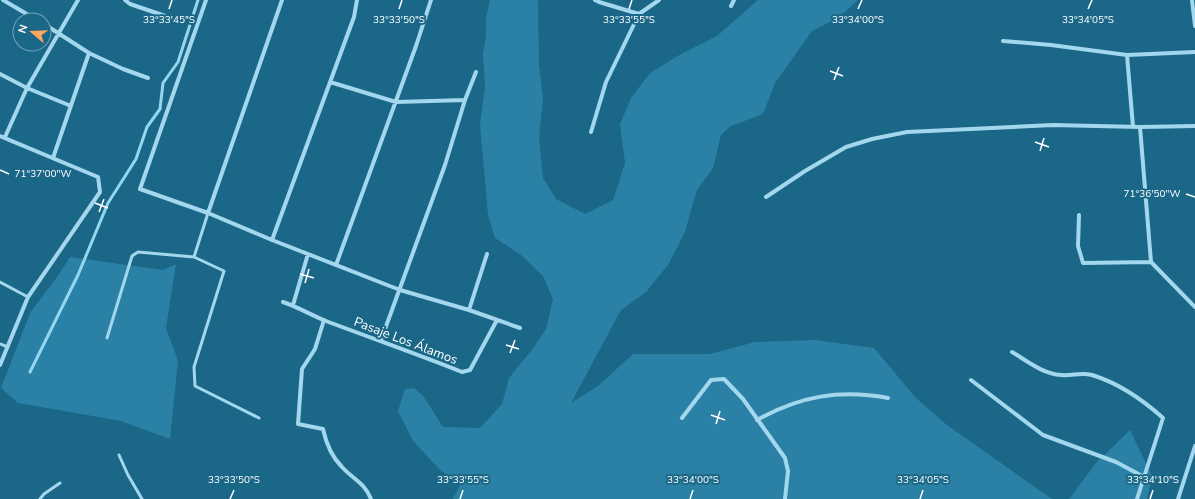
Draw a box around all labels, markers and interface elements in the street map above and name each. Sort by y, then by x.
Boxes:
north arrow [12,12,52,52]
text: 33°33'45"S [143,13,195,27]
text: 33°33'50"S [373,13,425,27]
text: 33°33'55"S [603,13,655,27]
text: 33°34'00"S [832,13,884,27]
text: 33°34'05"S [1062,13,1114,27]
text: N [15,23,31,35]
text: 71°37'00"W [15,167,71,181]
text: 71°36'50"W [1124,187,1180,201]
street label: Pasaje Los Álamos [351,312,461,369]
text: 33°33'50"S [208,473,260,487]
text: 33°33'55"S [437,473,489,487]
text: 33°34'00"S [667,473,719,487]
text: 33°34'05"S [897,473,949,487]
text: 33°34'10"S [1127,473,1179,487]

